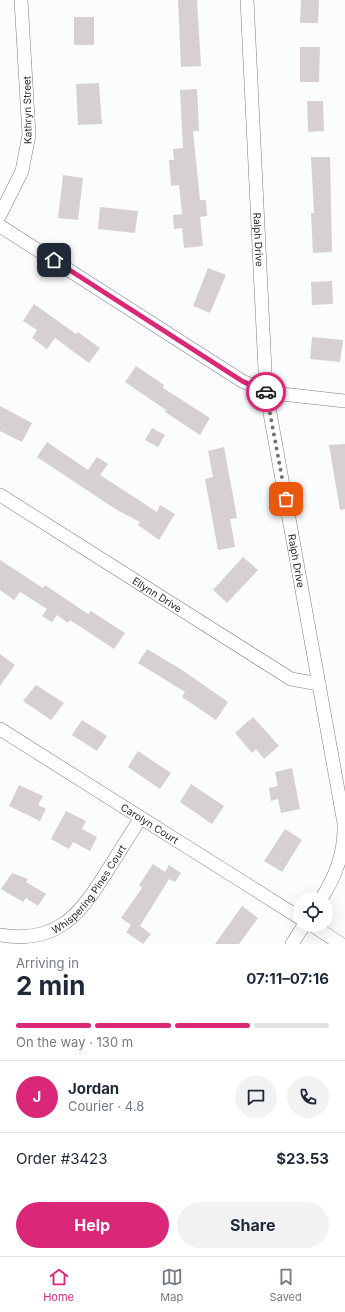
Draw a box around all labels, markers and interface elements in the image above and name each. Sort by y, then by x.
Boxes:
street label: Kathryn Street [20,75,34,144]
street label: Ralph Drive [251,212,266,267]
pin [37,243,71,277]
icon: home [43,249,65,271]
courier [246,372,286,412]
icon: car [255,381,277,403]
pin [269,482,303,516]
icon: bag [275,488,297,510]
street label: Ralph Drive [286,533,307,589]
street label: Ellynn Drive [130,574,184,615]
street label: Carolyn Court [119,801,181,846]
street label: Whispering Pines Court [49,842,129,936]
map controls [293,892,333,932]
button: locate [293,892,333,932]
text: Arriving in [16,955,79,971]
text: 07:11–07:16 [246,969,329,988]
text: 2 min [16,970,86,1001]
text: On the way · 130 m [16,1034,133,1050]
button: chat [235,1076,277,1118]
button: phone [287,1076,329,1118]
text: Jordan [68,1079,119,1098]
text: J [33,1087,41,1106]
text: Courier · 4.8 [68,1098,144,1114]
text: Order #3423 [16,1149,108,1168]
text: $23.53 [276,1149,329,1168]
button: Help [16,1202,169,1248]
button: Share [177,1202,329,1248]
tab: Home [43,1266,74,1304]
tab: Map [160,1266,183,1304]
tab: Saved [270,1266,302,1304]

